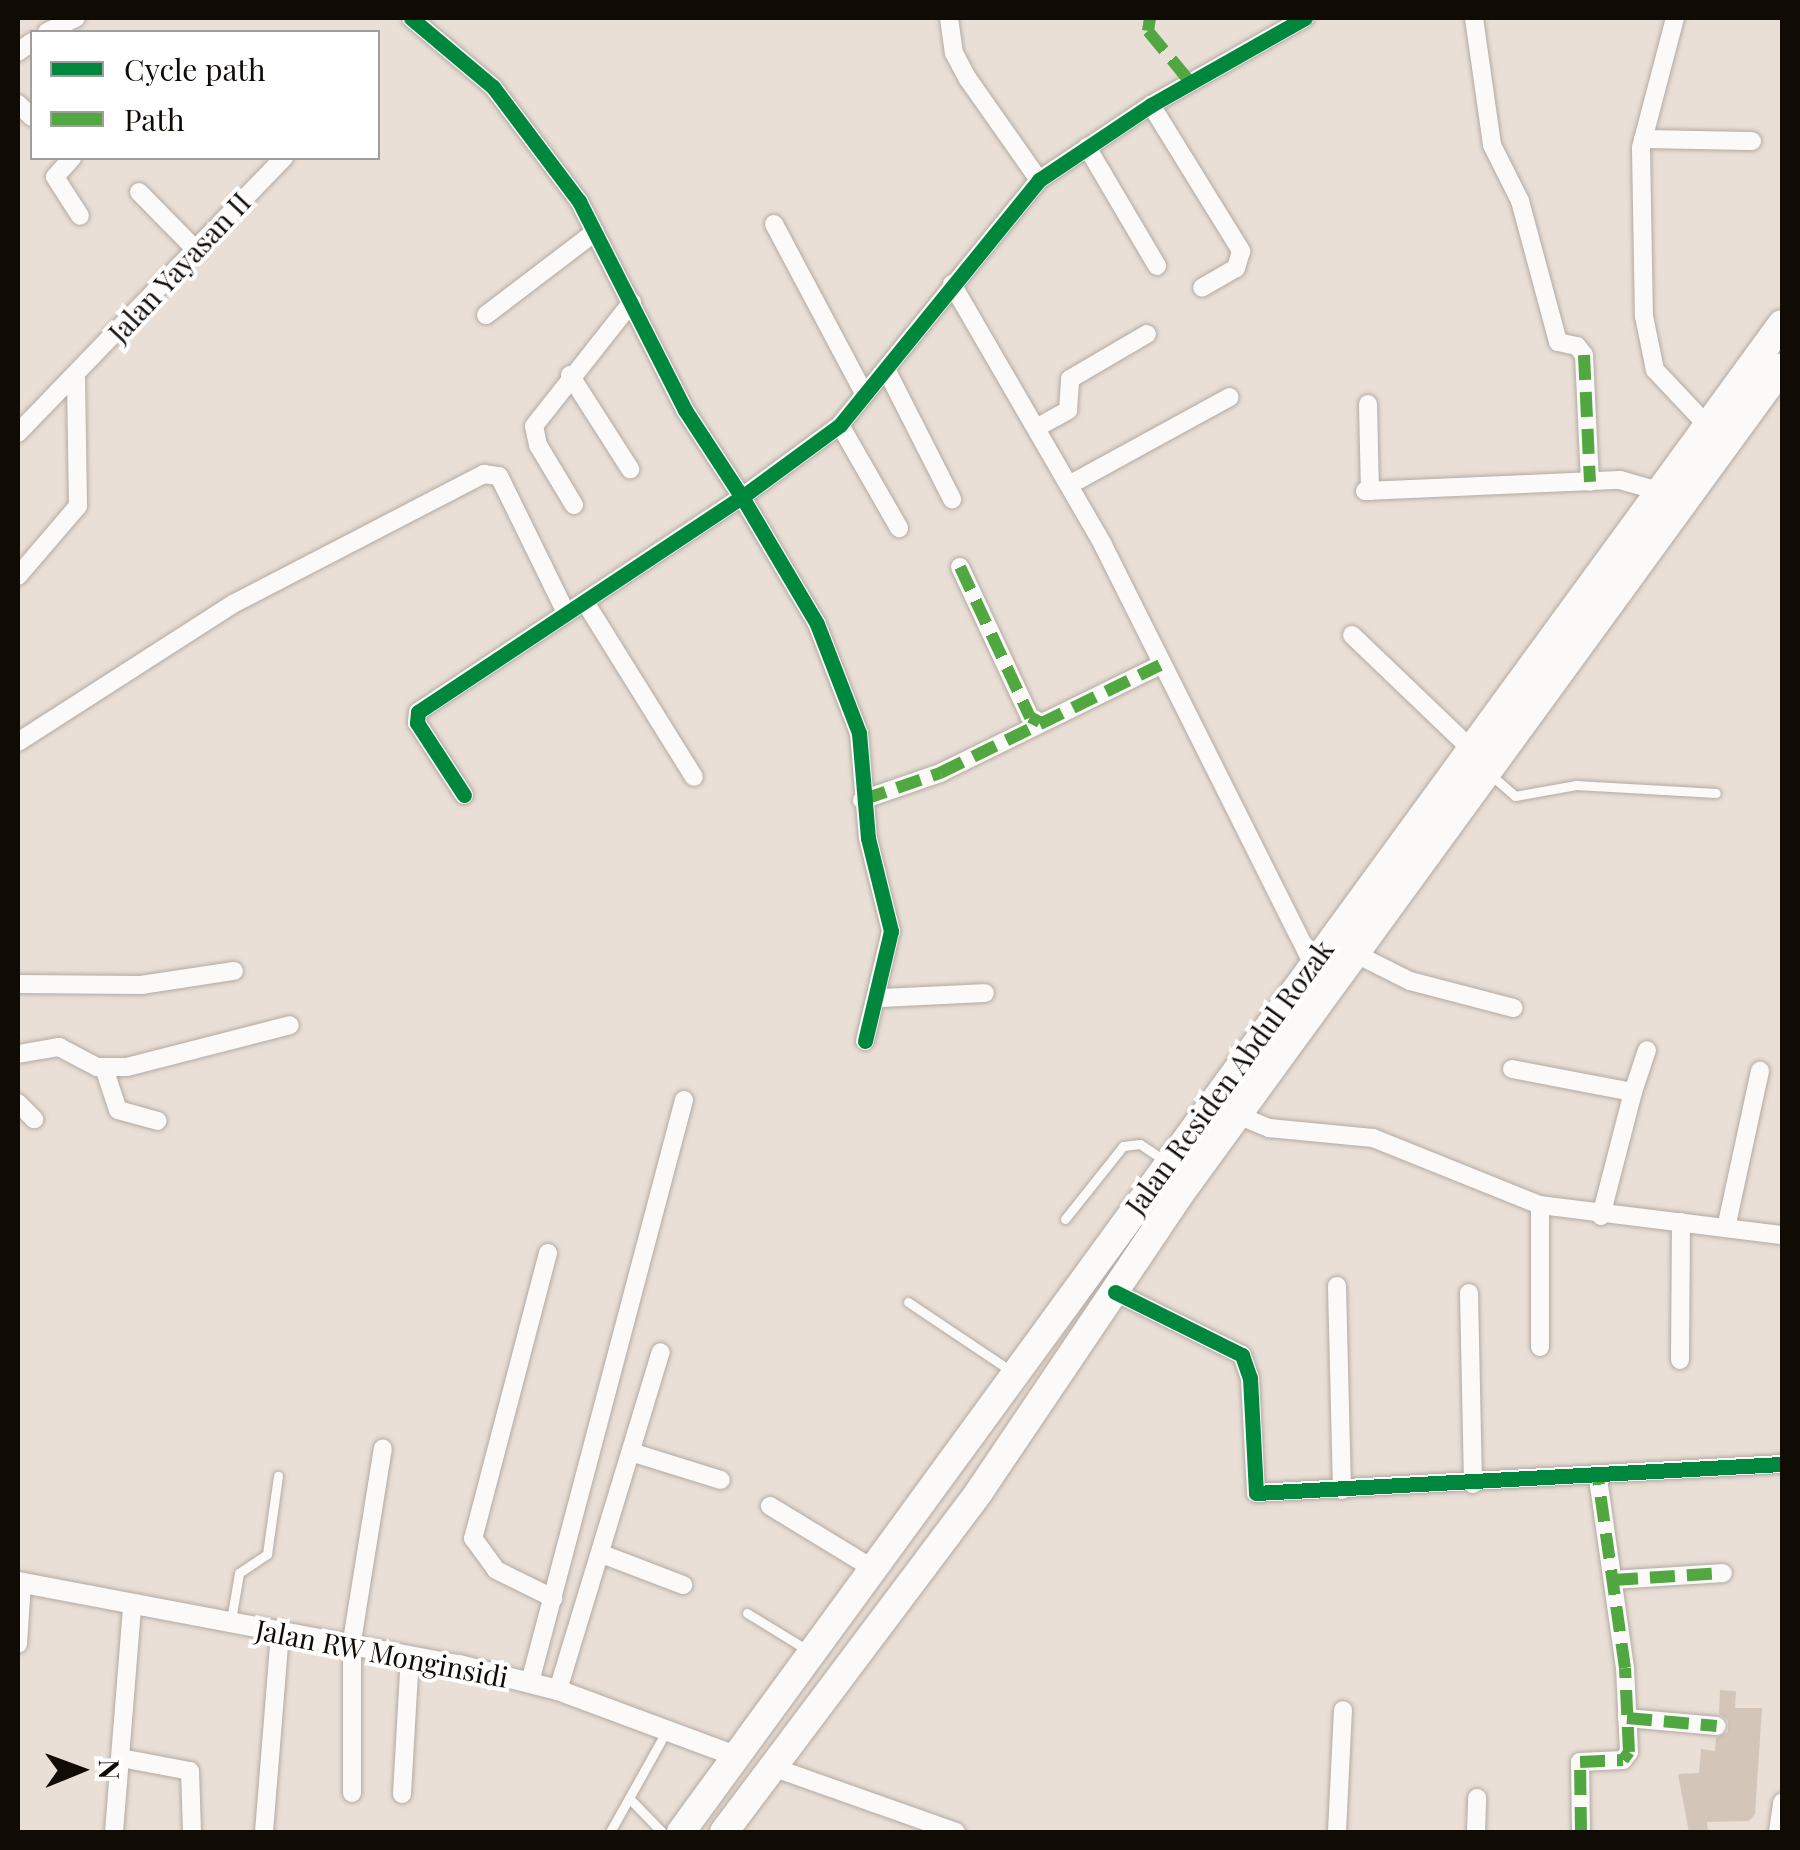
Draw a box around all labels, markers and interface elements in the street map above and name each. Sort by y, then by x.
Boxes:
legend [30,30,380,160]
text: Cycle path [124,49,266,89]
text: Path [124,99,185,139]
street label: Jalan Yayasan II [101,185,257,349]
street label: Jalan Residen Abdul Rozak [1118,933,1340,1221]
street label: Jalan RW Monginsidi [252,1612,512,1694]
north arrow [30,1720,130,1820]
text: N [92,1759,129,1780]

